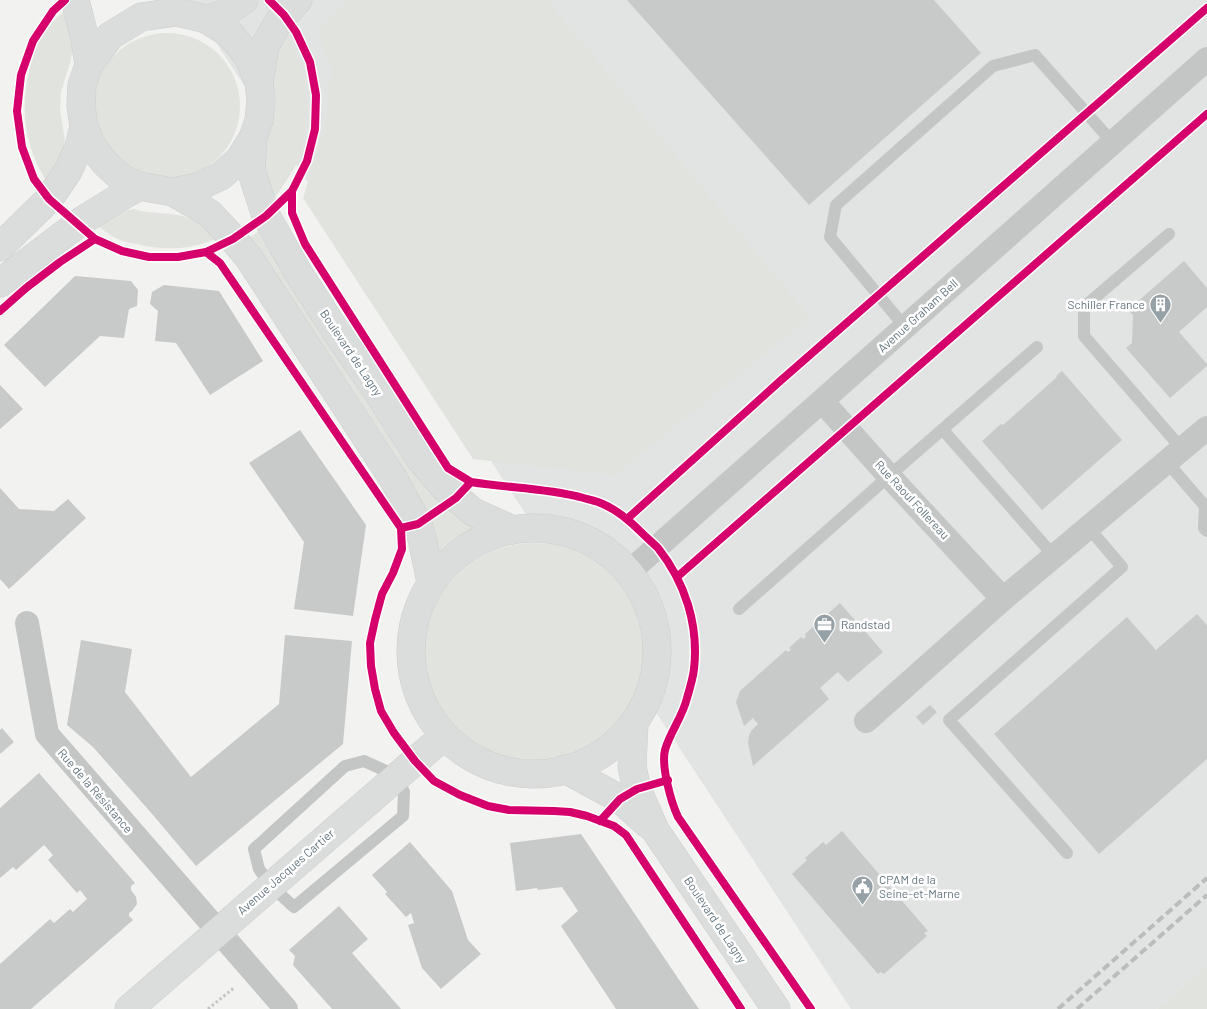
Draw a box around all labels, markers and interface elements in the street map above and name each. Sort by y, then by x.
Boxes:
street label: Avenue Graham Bell [874,276,960,355]
building icon: Schiller France [1149,293,1173,324]
place label: Schiller France [1067,297,1145,311]
street label: Boulevard de Lagny [318,307,386,399]
street label: Rue Raoul Follereau [873,457,953,541]
office icon: Randstad [813,613,837,644]
place label: Randstad [841,617,890,631]
street label: Rue de la Résistance [55,745,136,835]
street label: Avenue Jacques Cartier [234,825,337,917]
place label: CPAM de la Seine-et-Marne [879,872,960,900]
street label: Boulevard de Lagny [682,874,750,966]
public building icon: CPAM de la Seine-et-Marne [851,875,875,906]

